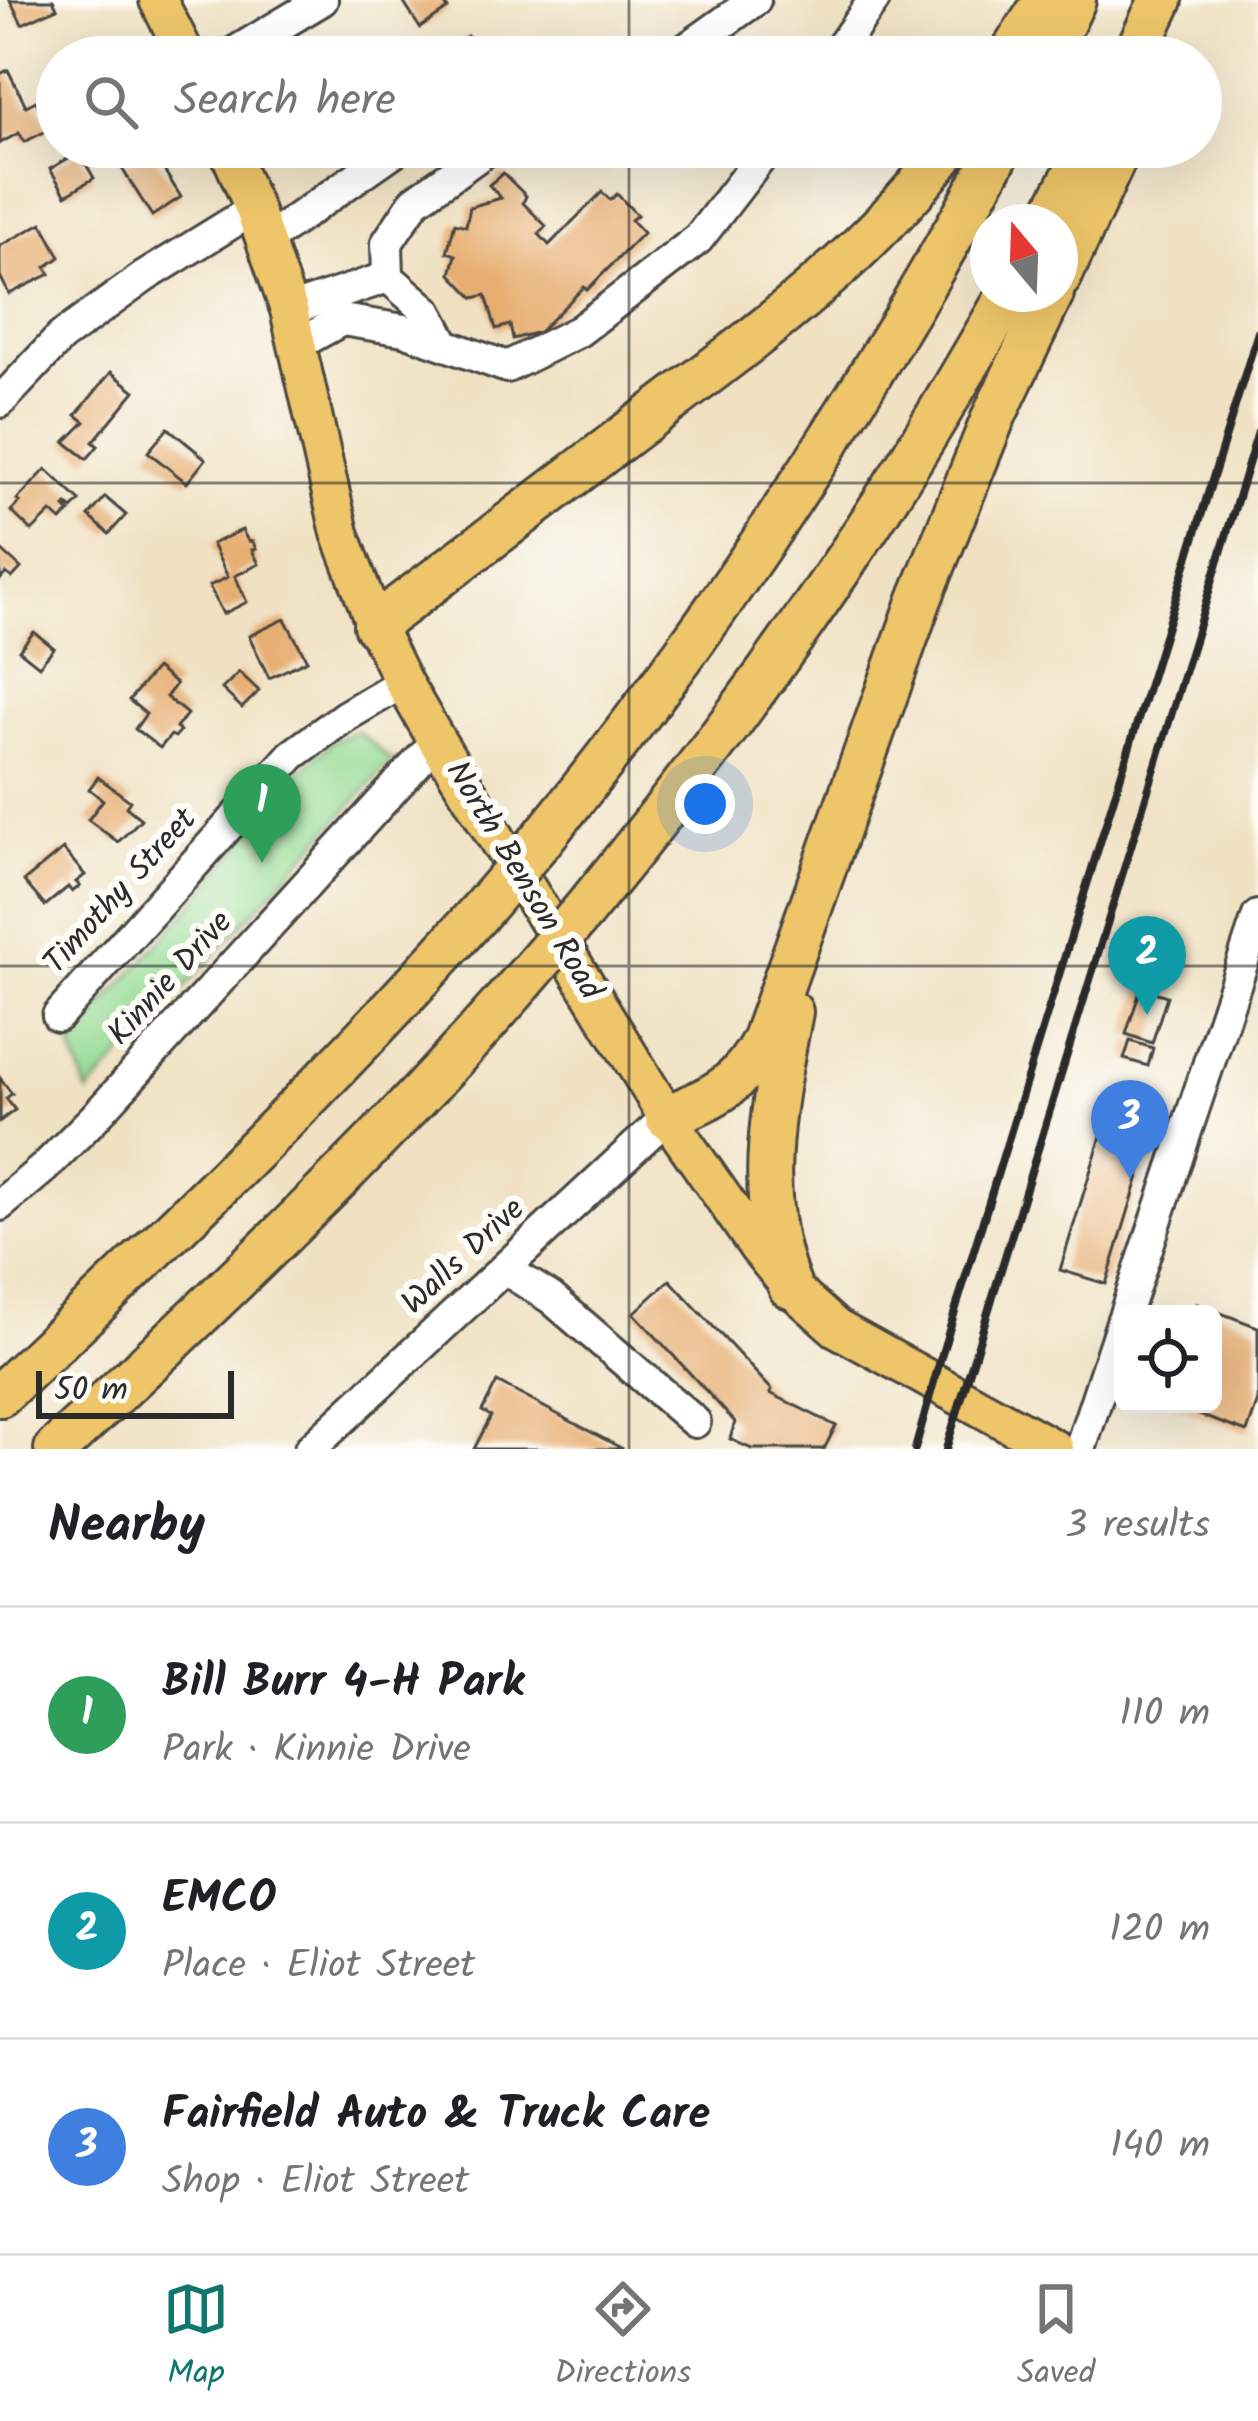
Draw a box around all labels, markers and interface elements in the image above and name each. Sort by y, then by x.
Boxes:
search box [36,36,1222,168]
text: Search here [174,66,396,138]
icon: search [78,69,144,135]
north arrow [970,204,1078,312]
street label: North Benson Road [430,751,616,1012]
pin: 1 [223,764,301,863]
your location [675,774,735,834]
street label: Timothy Street [31,795,212,988]
street label: Kinnie Drive [95,899,247,1059]
pin: 2 [1108,916,1186,1015]
pin: 3 [1091,1080,1169,1179]
street label: Walls Drive [390,1185,538,1329]
map controls [1114,1305,1222,1413]
button: locate [1114,1305,1222,1413]
scale bar [36,1365,234,1418]
text: 50 m [54,1365,128,1418]
text: Nearby [48,1487,205,1568]
text: 3 results [1065,1496,1210,1558]
text: Bill Burr 4-H Park [162,1648,524,1720]
text: 1 [81,1684,93,1746]
text: 110 m [1119,1684,1210,1746]
text: Park · Kinnie Drive [162,1720,471,1782]
text: EMCO [162,1864,276,1936]
text: 2 [76,1900,98,1962]
text: 120 m [1109,1900,1210,1962]
text: Place · Eliot Street [162,1936,475,1998]
text: Fairfield Auto & Truck Care [162,2080,710,2152]
text: 3 [76,2116,98,2178]
text: 140 m [1110,2116,1210,2178]
text: Shop · Eliot Street [162,2152,469,2214]
tab: Map [163,2276,229,2401]
tab: Directions [554,2276,691,2401]
tab: Saved [1017,2276,1095,2401]

